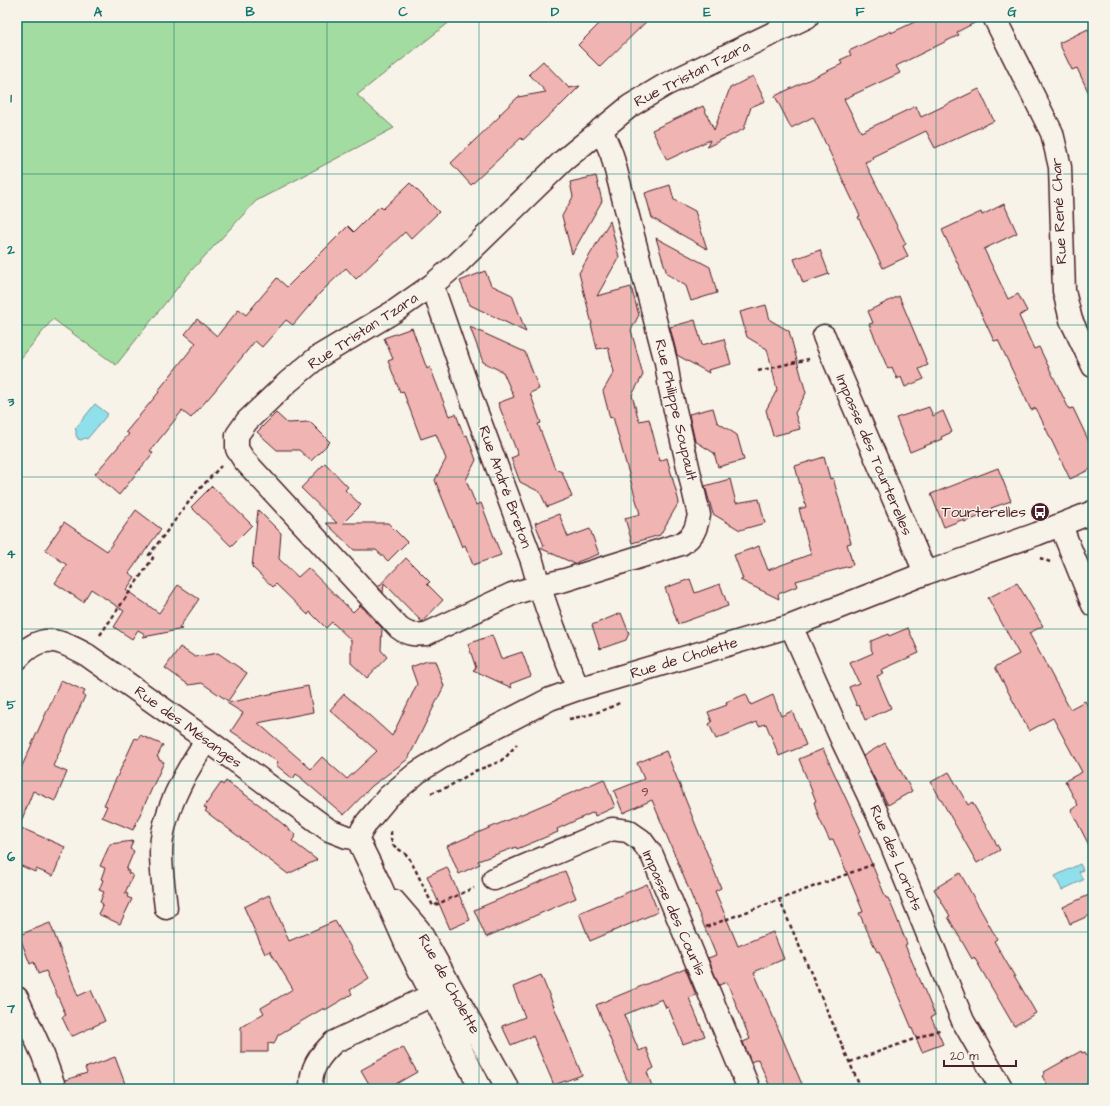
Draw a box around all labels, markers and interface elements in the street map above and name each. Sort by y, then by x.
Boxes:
text: A [94,3,103,21]
text: B [245,3,255,21]
text: C [398,3,408,21]
text: D [551,3,560,21]
text: E [703,3,711,21]
text: F [855,3,865,21]
text: G [1007,3,1017,21]
street label: Rue Tristan Tzara [630,36,754,112]
text: 1 [10,89,12,107]
street label: Rue René Char [1046,157,1072,265]
text: 2 [6,241,15,259]
street label: Rue Tristan Tzara [304,287,422,374]
street label: Rue Philippe Soupault [649,337,703,483]
street label: Impasse des Tourterelles [831,371,918,539]
text: 3 [7,393,15,411]
street label: Rue André Breton [473,423,537,552]
bus stop icon: Tourterelles [1029,501,1051,523]
place label: Tourterelles [941,502,1026,523]
text: 4 [7,545,16,563]
street label: Rue de Cholette [628,632,740,684]
street label: Rue des Mésanges [129,681,246,774]
text: 5 [6,696,16,714]
house number: 9 [641,783,649,801]
street label: Rue des Loriots [864,802,928,915]
street label: Impasse des Courlis [637,847,711,980]
text: 6 [7,848,16,866]
street label: Rue de Cholette [413,930,485,1038]
text: 7 [6,1000,16,1018]
scale bar [944,1042,1016,1068]
text: 20 m [950,1048,979,1065]

